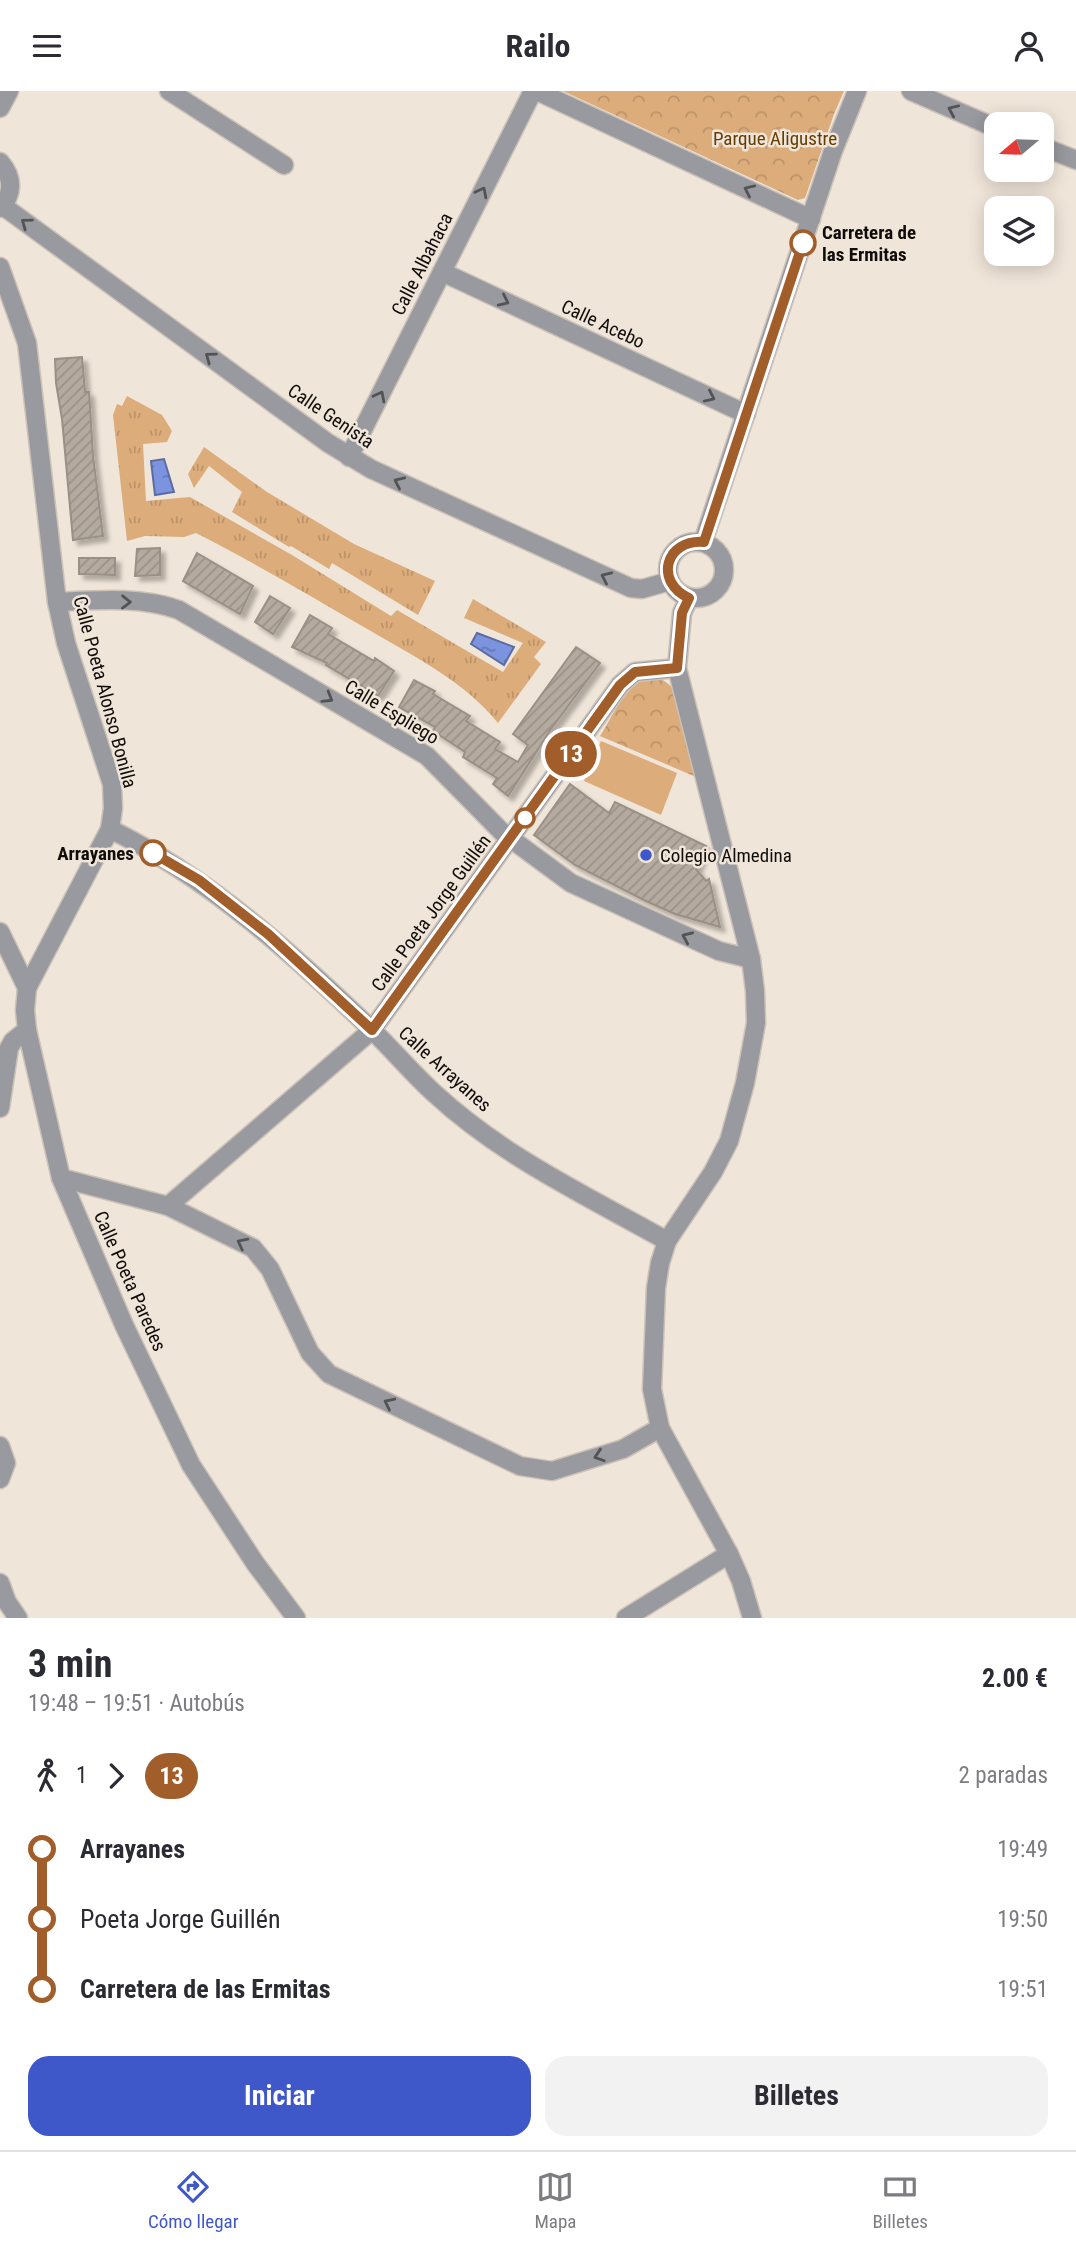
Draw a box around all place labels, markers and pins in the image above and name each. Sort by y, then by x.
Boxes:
place label: Carretera de las Ermitas [822,221,916,266]
marker: Carretera de las Ermitas [790,230,816,256]
unlabelled marker [515,808,535,828]
marker: Arrayanes [140,840,166,866]
place label: Arrayanes [57,842,134,865]
place label: Colegio Almedina [660,844,792,867]
marker: Colegio Almedina [638,847,654,863]

